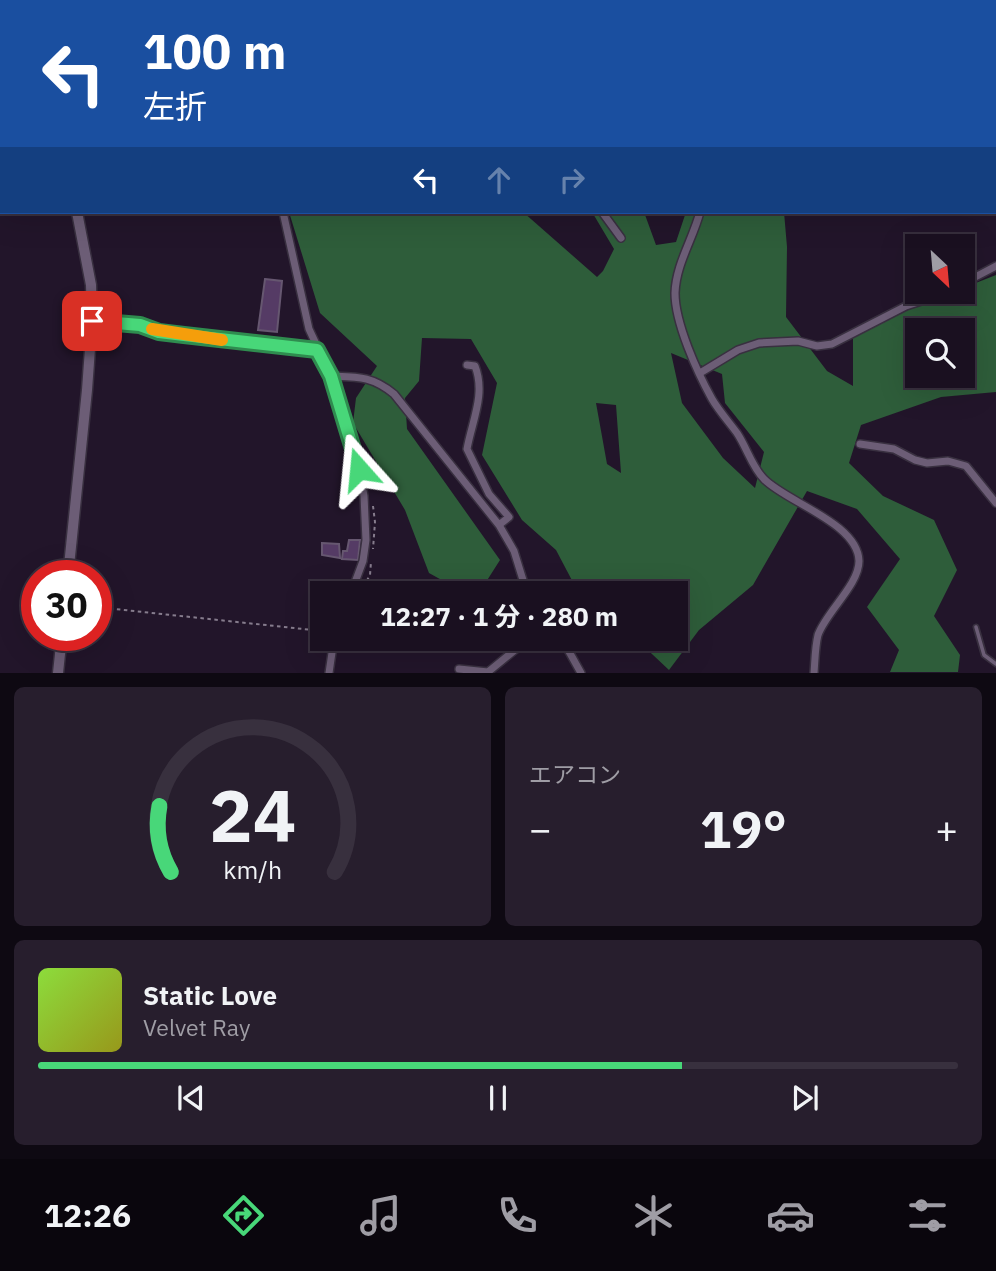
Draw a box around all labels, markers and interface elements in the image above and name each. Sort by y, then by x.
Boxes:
text: 100 m [143,19,287,82]
icon: left [28,28,119,119]
text: 左折 [143,85,207,127]
icon: left [407,161,445,199]
icon: ahead [480,161,518,199]
icon: right [553,161,591,199]
north arrow [905,234,975,304]
map controls [905,234,975,388]
pin [62,291,122,351]
icon: arrive [73,302,111,340]
button: search [905,318,975,388]
position arrow [322,432,396,506]
speed limit sign: 30 [21,560,112,651]
text: 12:27 · 1 分 · 280 m [380,599,618,633]
text: エアコン [529,759,621,789]
text: 24 [209,768,296,863]
text: 19° [700,795,787,862]
text: − [529,804,552,853]
text: + [935,804,958,853]
text: km/h [223,853,282,886]
text: Static Love [143,978,277,1012]
text: Velvet Ray [143,1012,250,1042]
icon: previous [172,1079,210,1117]
icon: pause [479,1079,517,1117]
icon: next [786,1079,824,1117]
icon: directions [219,1191,268,1240]
icon: music [356,1191,405,1240]
icon: phone [493,1191,542,1240]
icon: climate [629,1191,678,1240]
icon: car [766,1191,815,1240]
icon: filters [903,1191,952,1240]
text: 12:26 [44,1194,131,1236]

